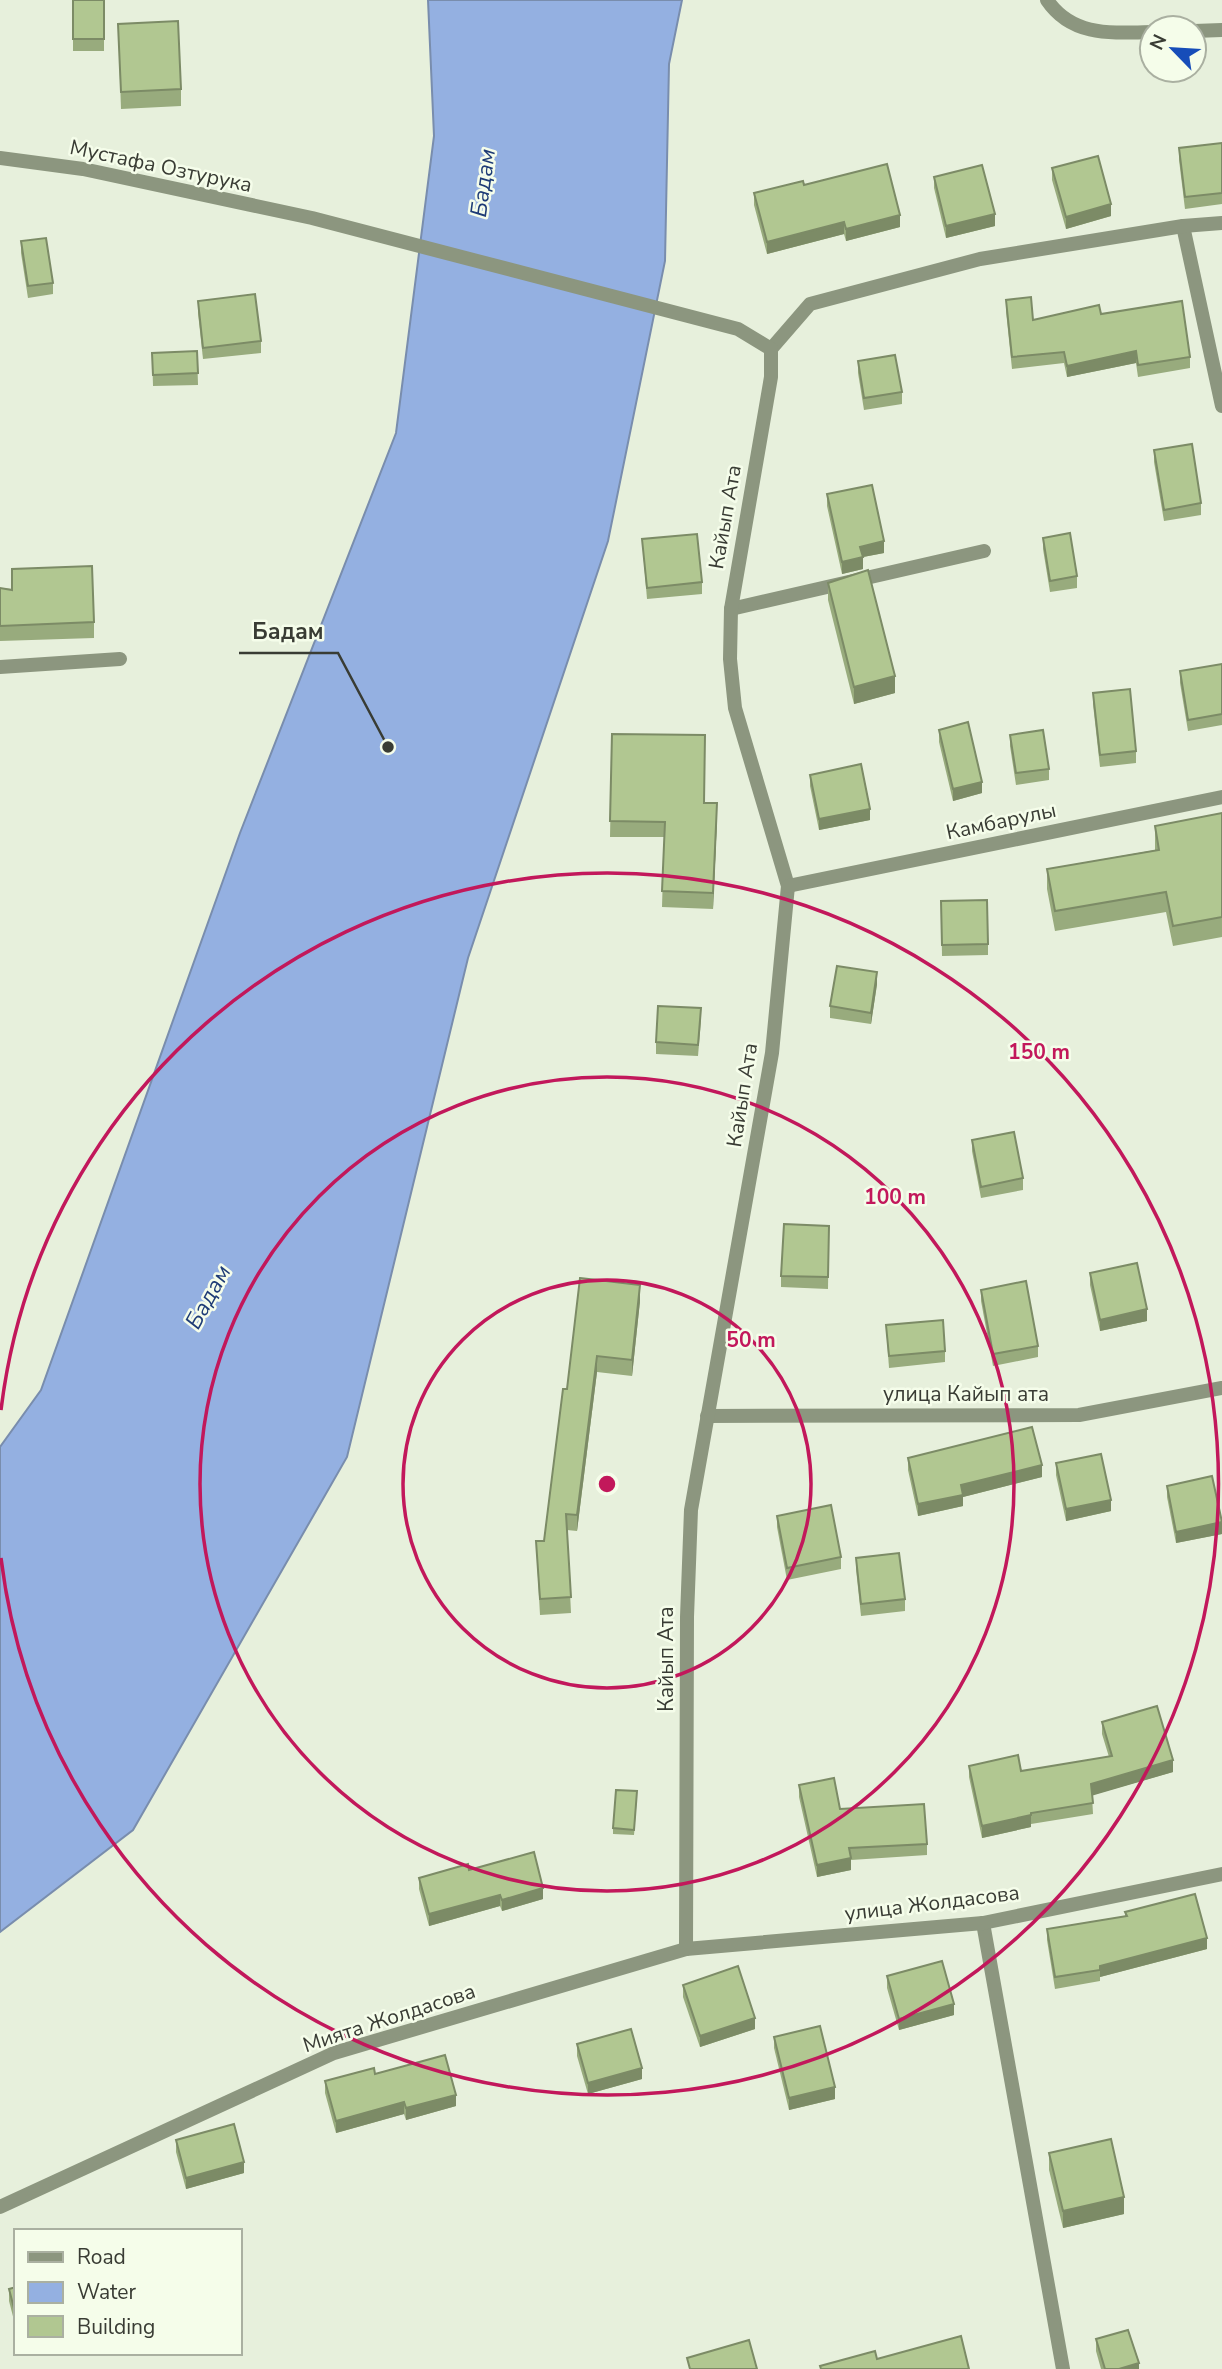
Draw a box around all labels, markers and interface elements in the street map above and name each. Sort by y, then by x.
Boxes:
north arrow [1138,14,1208,84]
text: N [1144,30,1173,54]
street label: Мустафа Озтурука [67,133,255,199]
water label: Бадам [463,147,503,219]
street label: Кайып Ата [702,463,748,571]
callout: Бадам [239,609,338,653]
text: Бадам [252,616,324,647]
street label: Камбарулы [943,796,1059,846]
text: 150 m [1008,1038,1070,1066]
street label: Кайып Ата [720,1041,764,1149]
text: 100 m [864,1183,926,1211]
water label: Бадам [178,1259,238,1335]
text: 50 m [726,1326,776,1354]
street label: улица Кайып ата [883,1380,1049,1408]
centre of rings [595,1472,619,1496]
street label: Кайып Ата [652,1606,680,1712]
street label: улица Жолдасова [843,1878,1021,1928]
street label: Мията Жолдасова [299,1977,479,2059]
legend [14,2229,242,2355]
text: Road [77,2243,126,2271]
text: Water [77,2278,136,2306]
text: Building [77,2313,155,2341]

